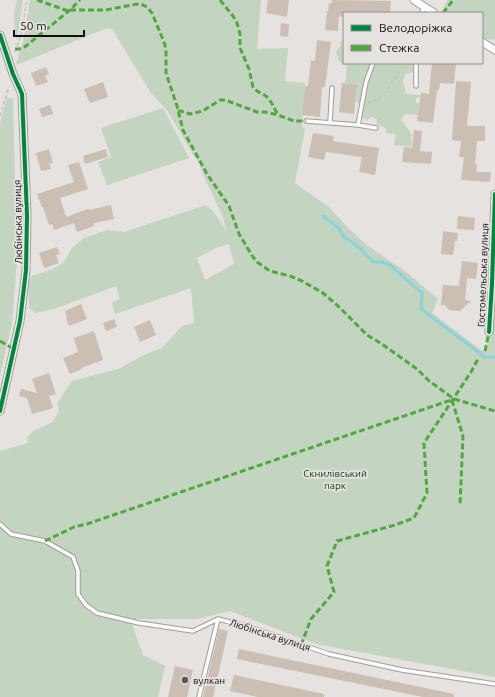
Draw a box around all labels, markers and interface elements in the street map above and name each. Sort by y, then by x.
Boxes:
scale bar [14,12,84,38]
legend [343,12,483,64]
text: 50 m [20,19,47,32]
text: Велодоріжка [379,21,453,34]
text: Стежка [379,41,419,54]
street label: Любінська вулиця [12,180,24,264]
street label: Гостомельська вулиця [476,223,490,327]
park label: Скнилівський парк [303,468,367,491]
street label: Любінська вулиця [228,617,312,653]
marker: вулкан [180,675,190,685]
place label: вулкан [193,675,225,686]

